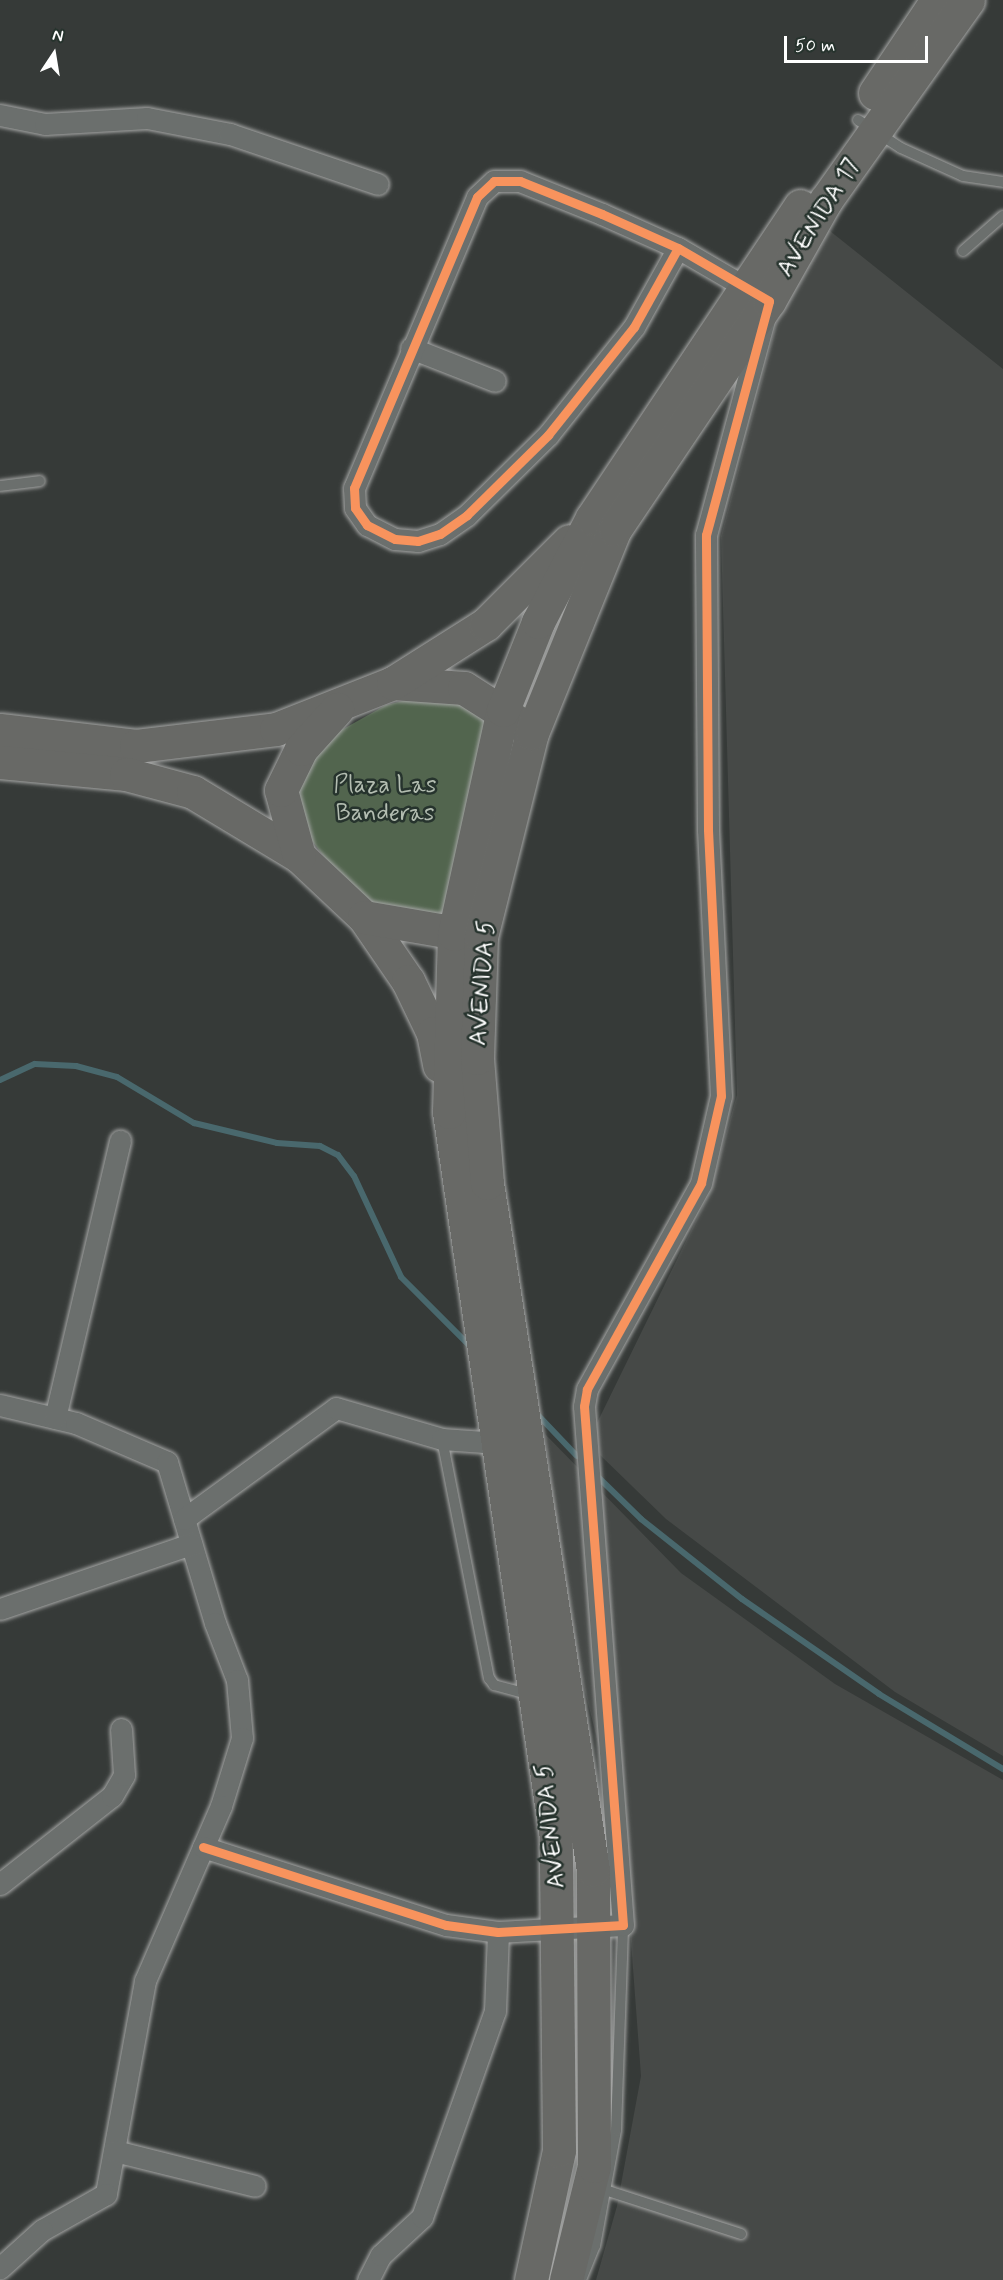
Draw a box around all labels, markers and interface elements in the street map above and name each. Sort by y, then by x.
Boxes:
north arrow [24,24,84,84]
scale bar [787,24,931,62]
text: N [50,25,65,47]
text: 50 m [795,34,835,58]
street label: AVENIDA 17 [771,154,867,282]
park label: Plaza Las Banderas [335,772,435,828]
street label: AVENIDA 5 [464,919,502,1047]
street label: AVENIDA 5 [530,1762,572,1890]

